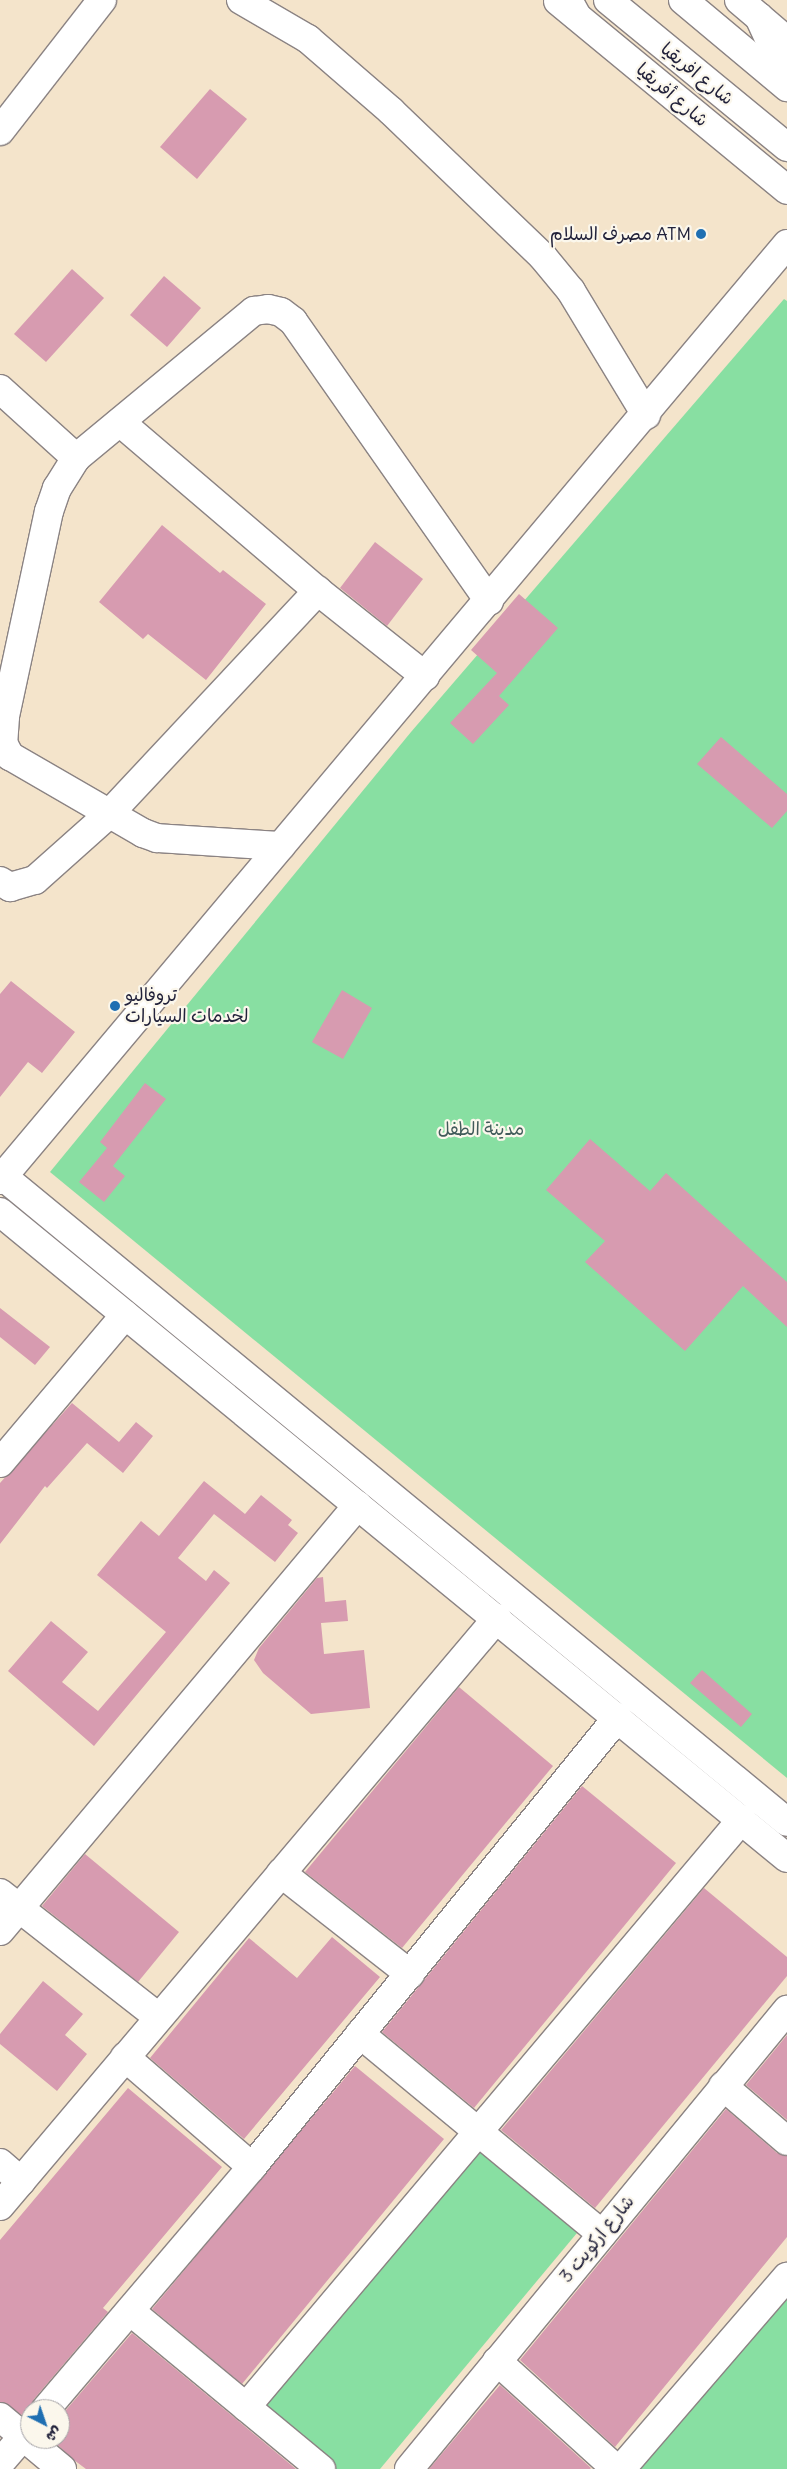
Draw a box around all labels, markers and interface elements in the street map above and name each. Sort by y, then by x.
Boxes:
street label: شارع افريقيا [656,38,738,110]
street label: شارع أفريقيا [632,59,712,131]
place label: مصرف السلام ATM [550,223,691,245]
marker: مصرف السلام ATM [695,228,707,240]
place label: تروفاليو لخدمات السيارات [125,985,248,1028]
marker: تروفاليو لخدمات السيارات [109,1000,121,1012]
park label: مدينة الطفل [438,1118,524,1140]
street label: شارع اركويت 3 [555,2191,639,2287]
north arrow [20,2399,70,2449]
text: ش [42,2423,66,2446]

